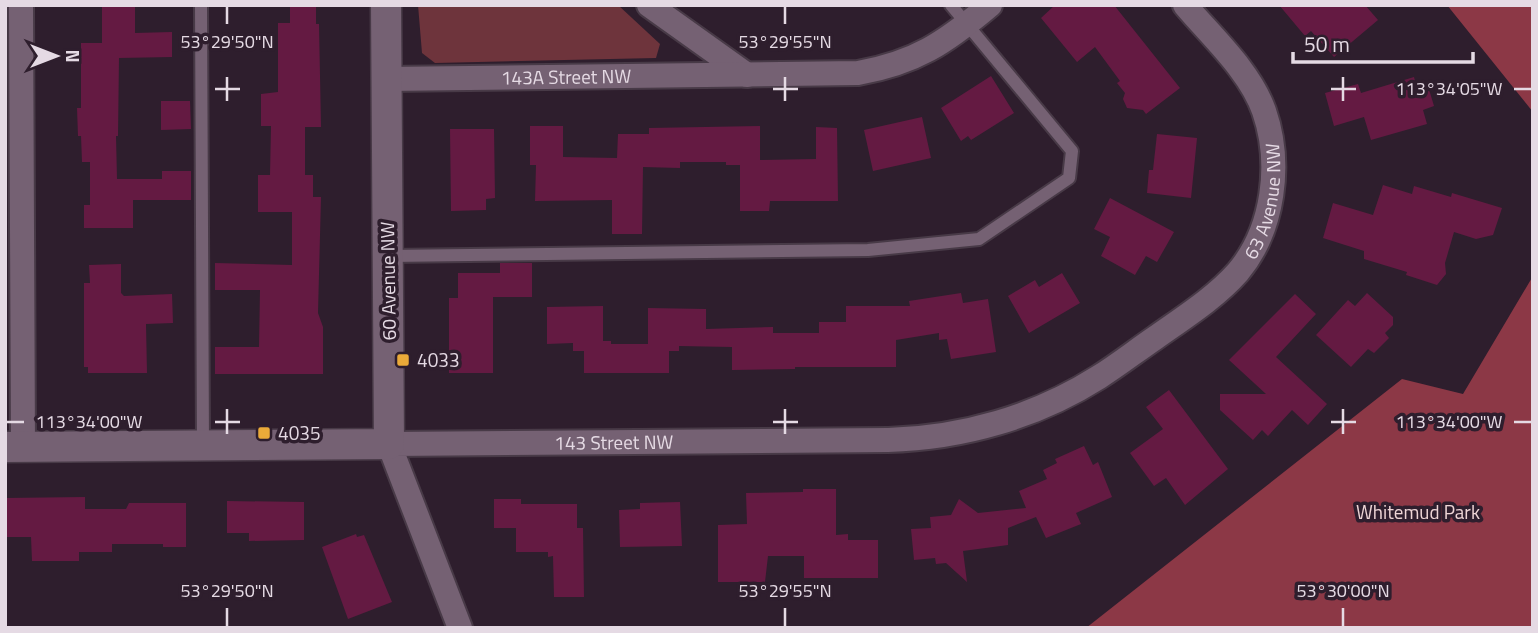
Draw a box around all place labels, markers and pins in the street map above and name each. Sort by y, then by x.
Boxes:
place label: 4033 [417,345,460,374]
marker: 4033 [395,352,411,368]
place label: 4035 [278,418,321,447]
marker: 4035 [256,425,272,441]

